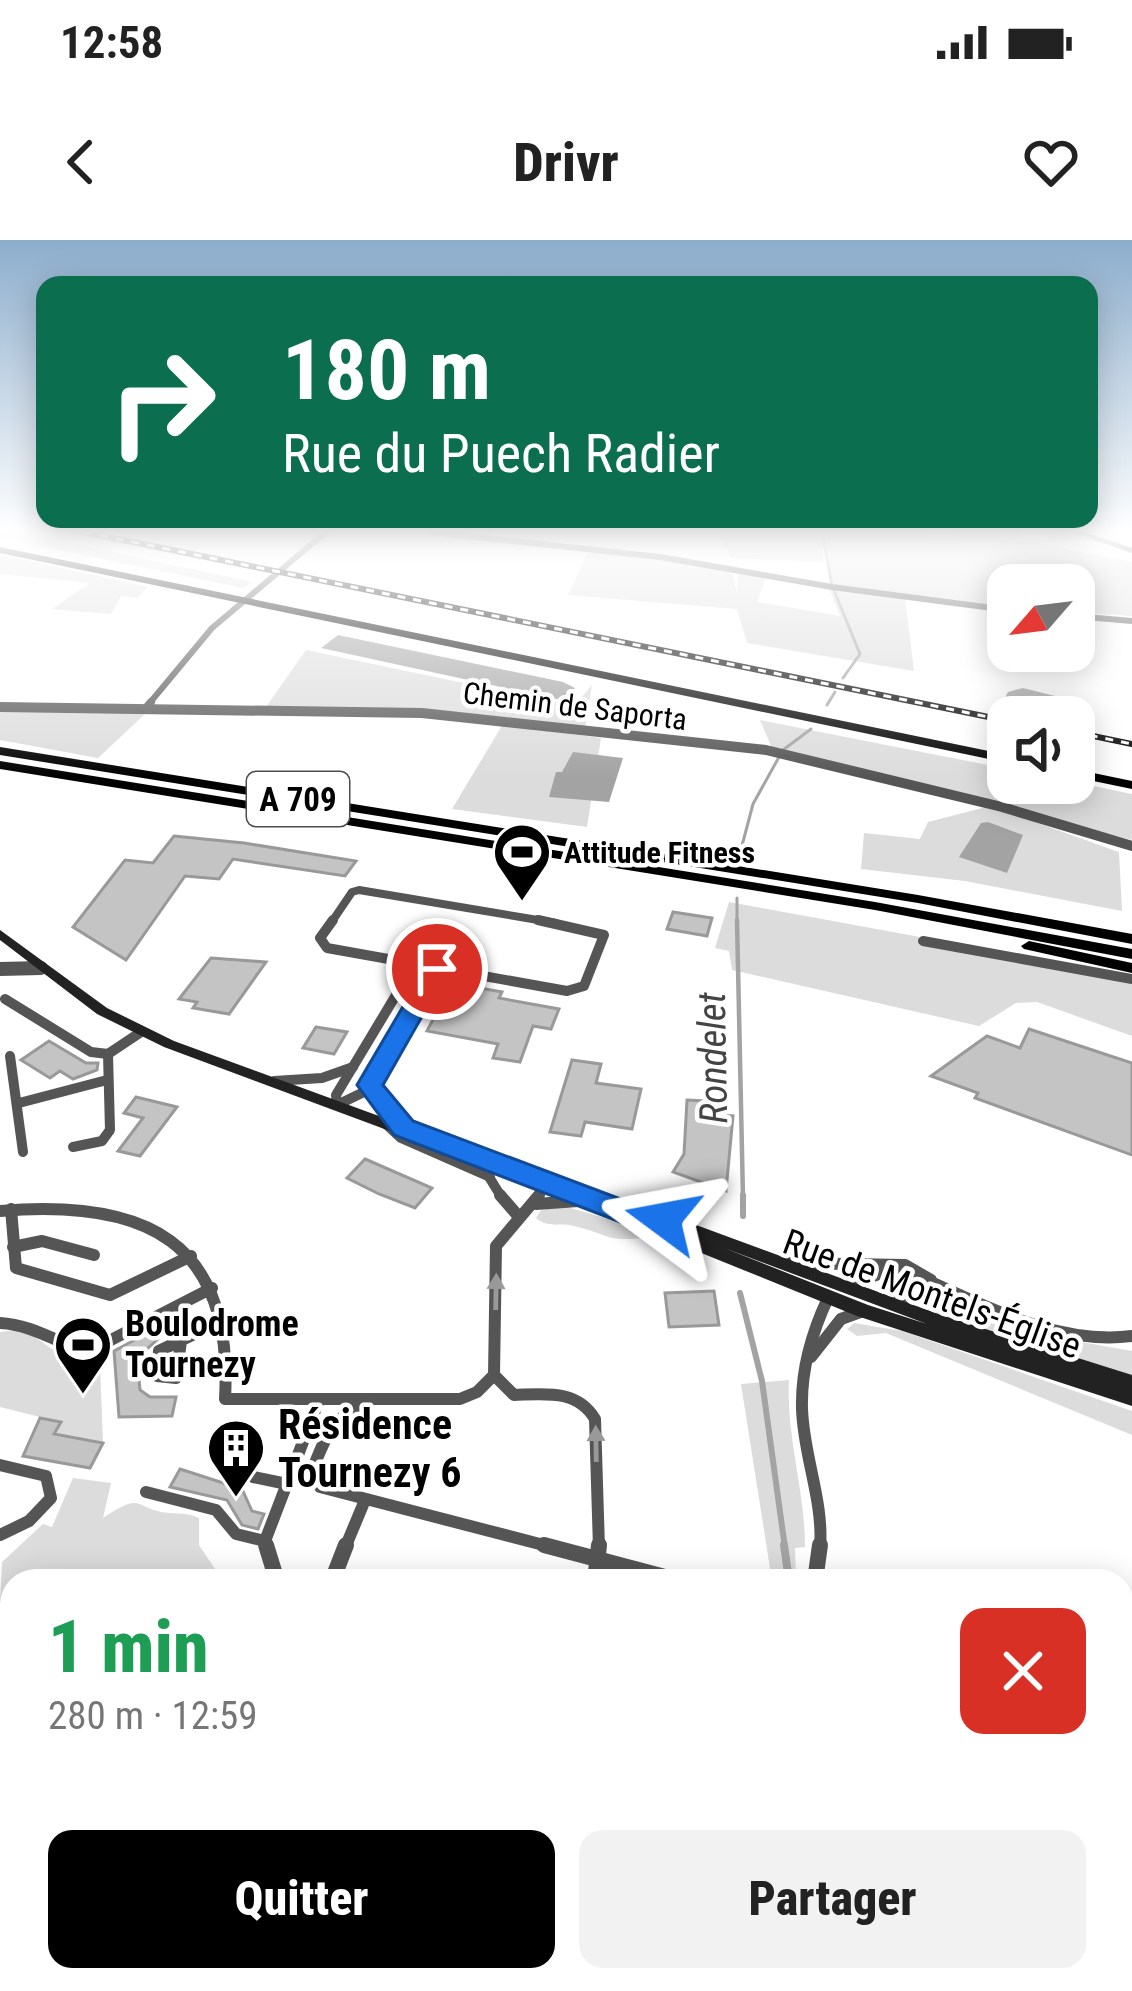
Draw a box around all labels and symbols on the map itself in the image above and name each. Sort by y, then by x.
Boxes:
north arrow [987,564,1095,672]
street label: Chemin de Saporta [461,675,689,737]
road number: A 709 [247,772,349,826]
sports icon: Attitude Fitness [491,821,553,903]
place label: Attitude Fitness [564,835,755,870]
pin [386,918,488,1020]
water label: Rondelet [689,991,737,1124]
position arrow [600,1156,726,1282]
street label: Rue de Montels-Église [777,1220,1087,1367]
one-way arrow [486,1272,505,1310]
place label: Boulodrome Tournezy [125,1303,299,1386]
sports icon: Boulodrome Tournezy [52,1314,114,1396]
place label: Résidence Tournezy 6 [278,1400,461,1497]
building icon: Résidence Tournezy 6 [205,1417,267,1499]
one-way arrow [586,1424,605,1462]

